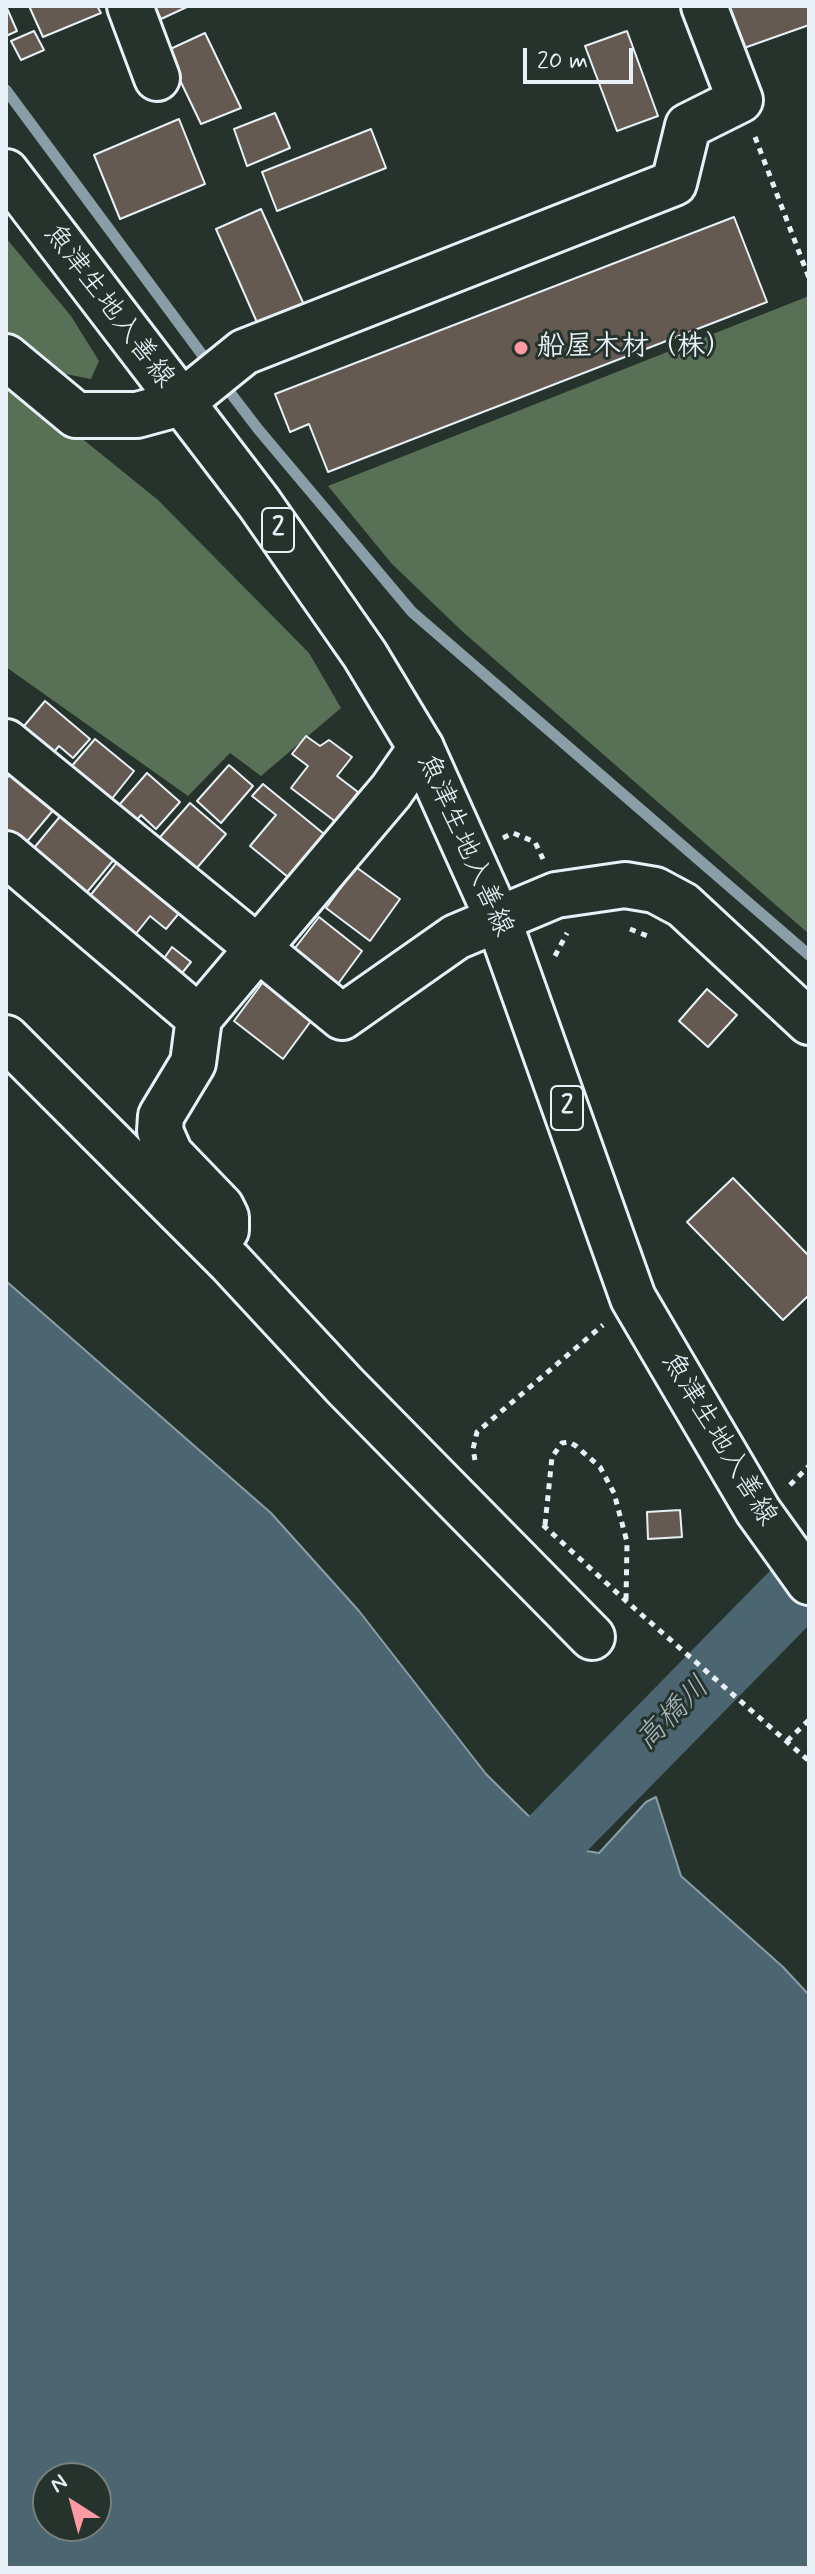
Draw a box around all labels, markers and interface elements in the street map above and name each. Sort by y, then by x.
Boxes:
scale bar [527,32,637,82]
text: 20 m [537,46,588,77]
street label: 魚津生地入善線 [36,219,180,395]
place label: 船屋木材（株） [537,331,733,365]
marker: 船屋木材（株） [512,339,530,357]
road number: 2 [262,508,294,552]
street label: 魚津生地入善線 [409,750,519,942]
road number: 2 [551,1086,583,1130]
street label: 魚津生地入善線 [653,1347,783,1533]
water label: 高橋川 [629,1670,719,1760]
north arrow [32,2462,112,2542]
text: N [45,2469,73,2500]

